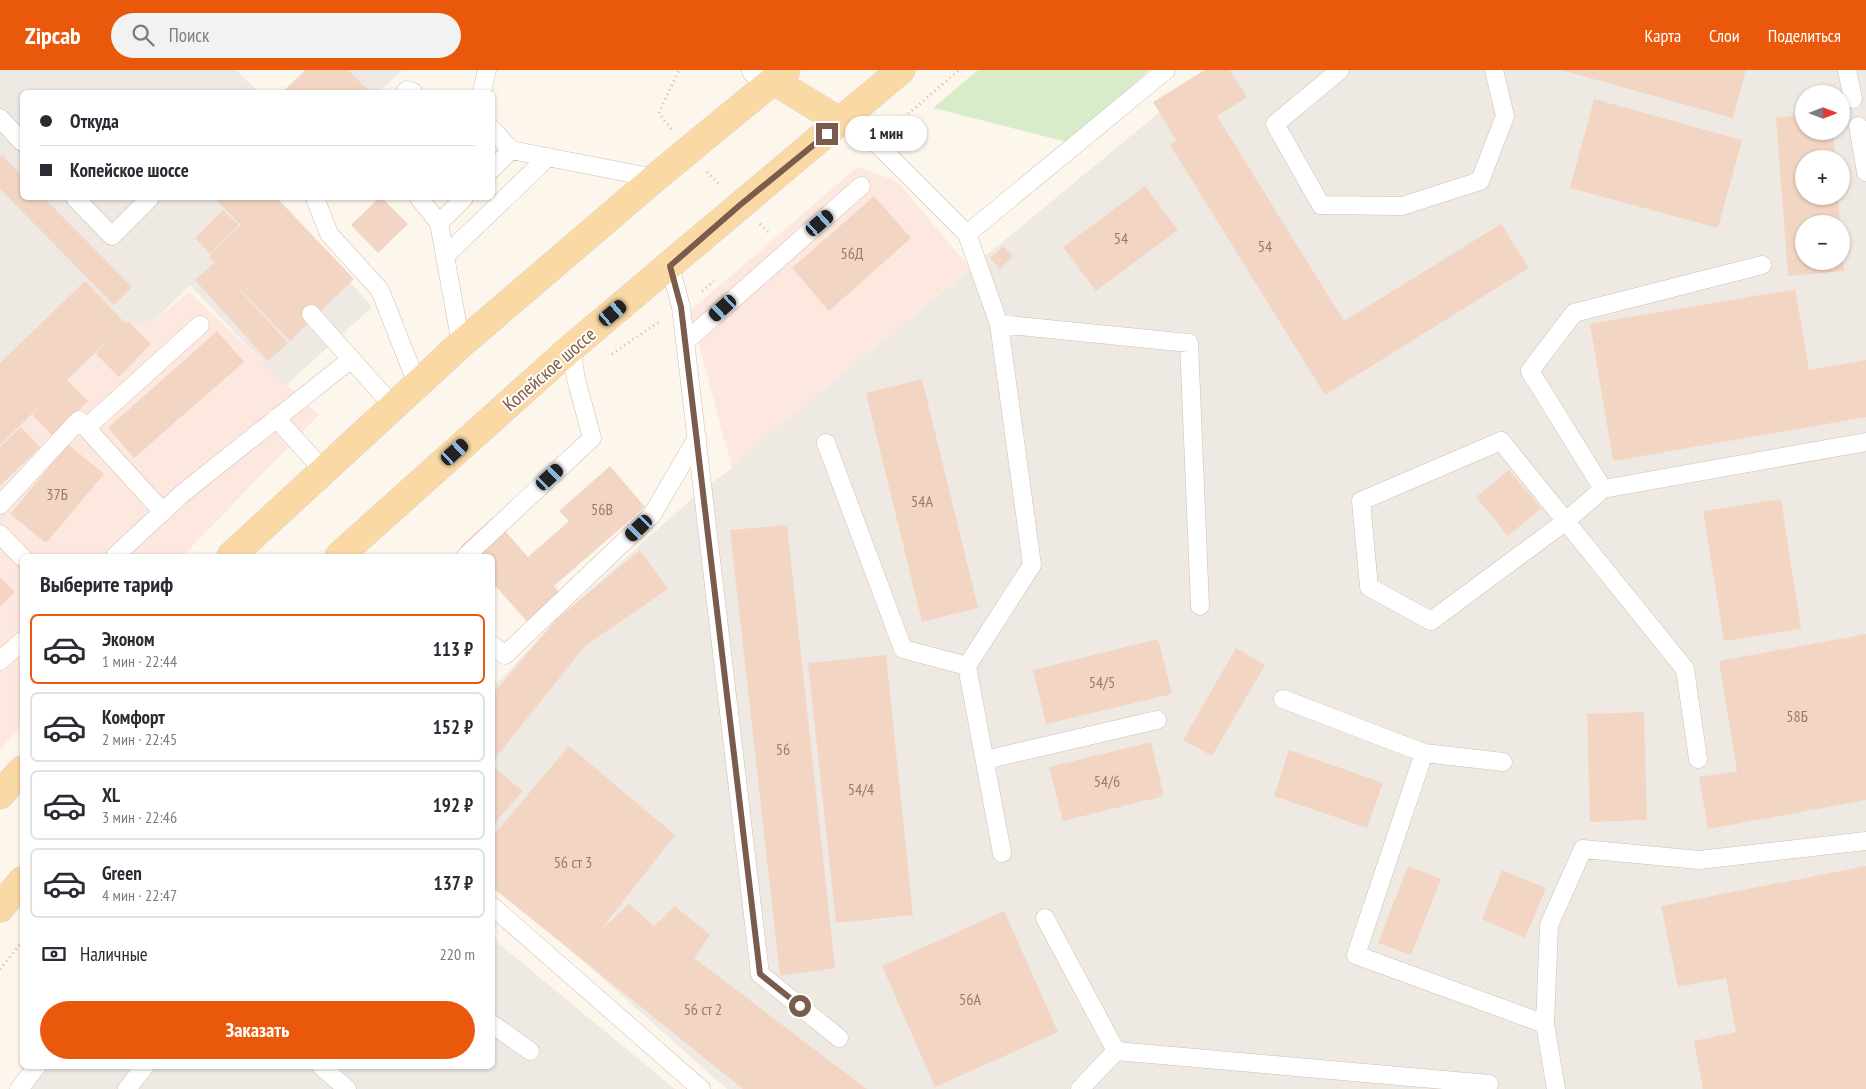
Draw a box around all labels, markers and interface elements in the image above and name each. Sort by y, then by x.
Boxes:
search box [111,13,461,58]
text: Zipcab [25,20,81,51]
icon: search [129,21,157,49]
text: Поиск [169,23,209,47]
text: Карта [1644,24,1681,47]
text: Слои [1709,24,1740,47]
text: Поделиться [1768,24,1841,47]
north arrow [1795,85,1850,140]
map controls [1795,85,1850,270]
text: Откуда [70,109,119,133]
callout: 1 мин [844,116,927,152]
route end [816,123,838,145]
text: 1 мин [869,123,903,143]
button: + [1795,150,1850,205]
text: Копейское шоссе [70,158,189,182]
car [803,207,836,239]
button: − [1795,215,1850,270]
house number: 54 [1114,228,1128,248]
house number: 54 [1258,236,1272,256]
house number: 56Д [840,243,864,263]
car [706,292,739,324]
car [596,298,629,328]
street label: Копейское шоссе [498,322,600,416]
car [438,436,471,468]
car [533,461,566,493]
house number: 37Б [46,484,68,504]
house number: 54А [911,491,933,511]
house number: 56В [591,499,613,519]
car [622,512,655,544]
text: Выберите тариф [40,570,173,598]
icon: car [42,627,87,672]
text: Эконом [102,627,155,651]
text: 113 ₽ [433,637,473,661]
text: 1 мин · 22:44 [102,651,177,671]
house number: 54/5 [1089,672,1115,692]
icon: car [42,705,87,750]
text: Комфорт [102,705,165,729]
house number: 58Б [1786,706,1808,726]
text: 152 ₽ [433,715,473,739]
text: 2 мин · 22:45 [102,729,177,749]
house number: 56 [776,739,790,759]
house number: 54/6 [1094,771,1120,791]
house number: 54/4 [848,779,874,799]
icon: car [42,783,87,828]
text: XL [102,783,120,807]
text: 192 ₽ [433,793,473,817]
text: 3 мин · 22:46 [102,807,177,827]
house number: 56 ст 3 [554,852,592,872]
icon: car [42,861,87,906]
text: Green [102,861,142,885]
text: 137 ₽ [434,871,473,895]
text: 4 мин · 22:47 [102,885,177,905]
icon: cash [40,940,68,968]
text: Наличные [80,942,148,966]
text: 220 m [440,944,475,964]
house number: 56А [959,989,981,1009]
route start [789,995,811,1017]
house number: 56 ст 2 [684,999,722,1019]
button: Заказать [40,1001,475,1059]

